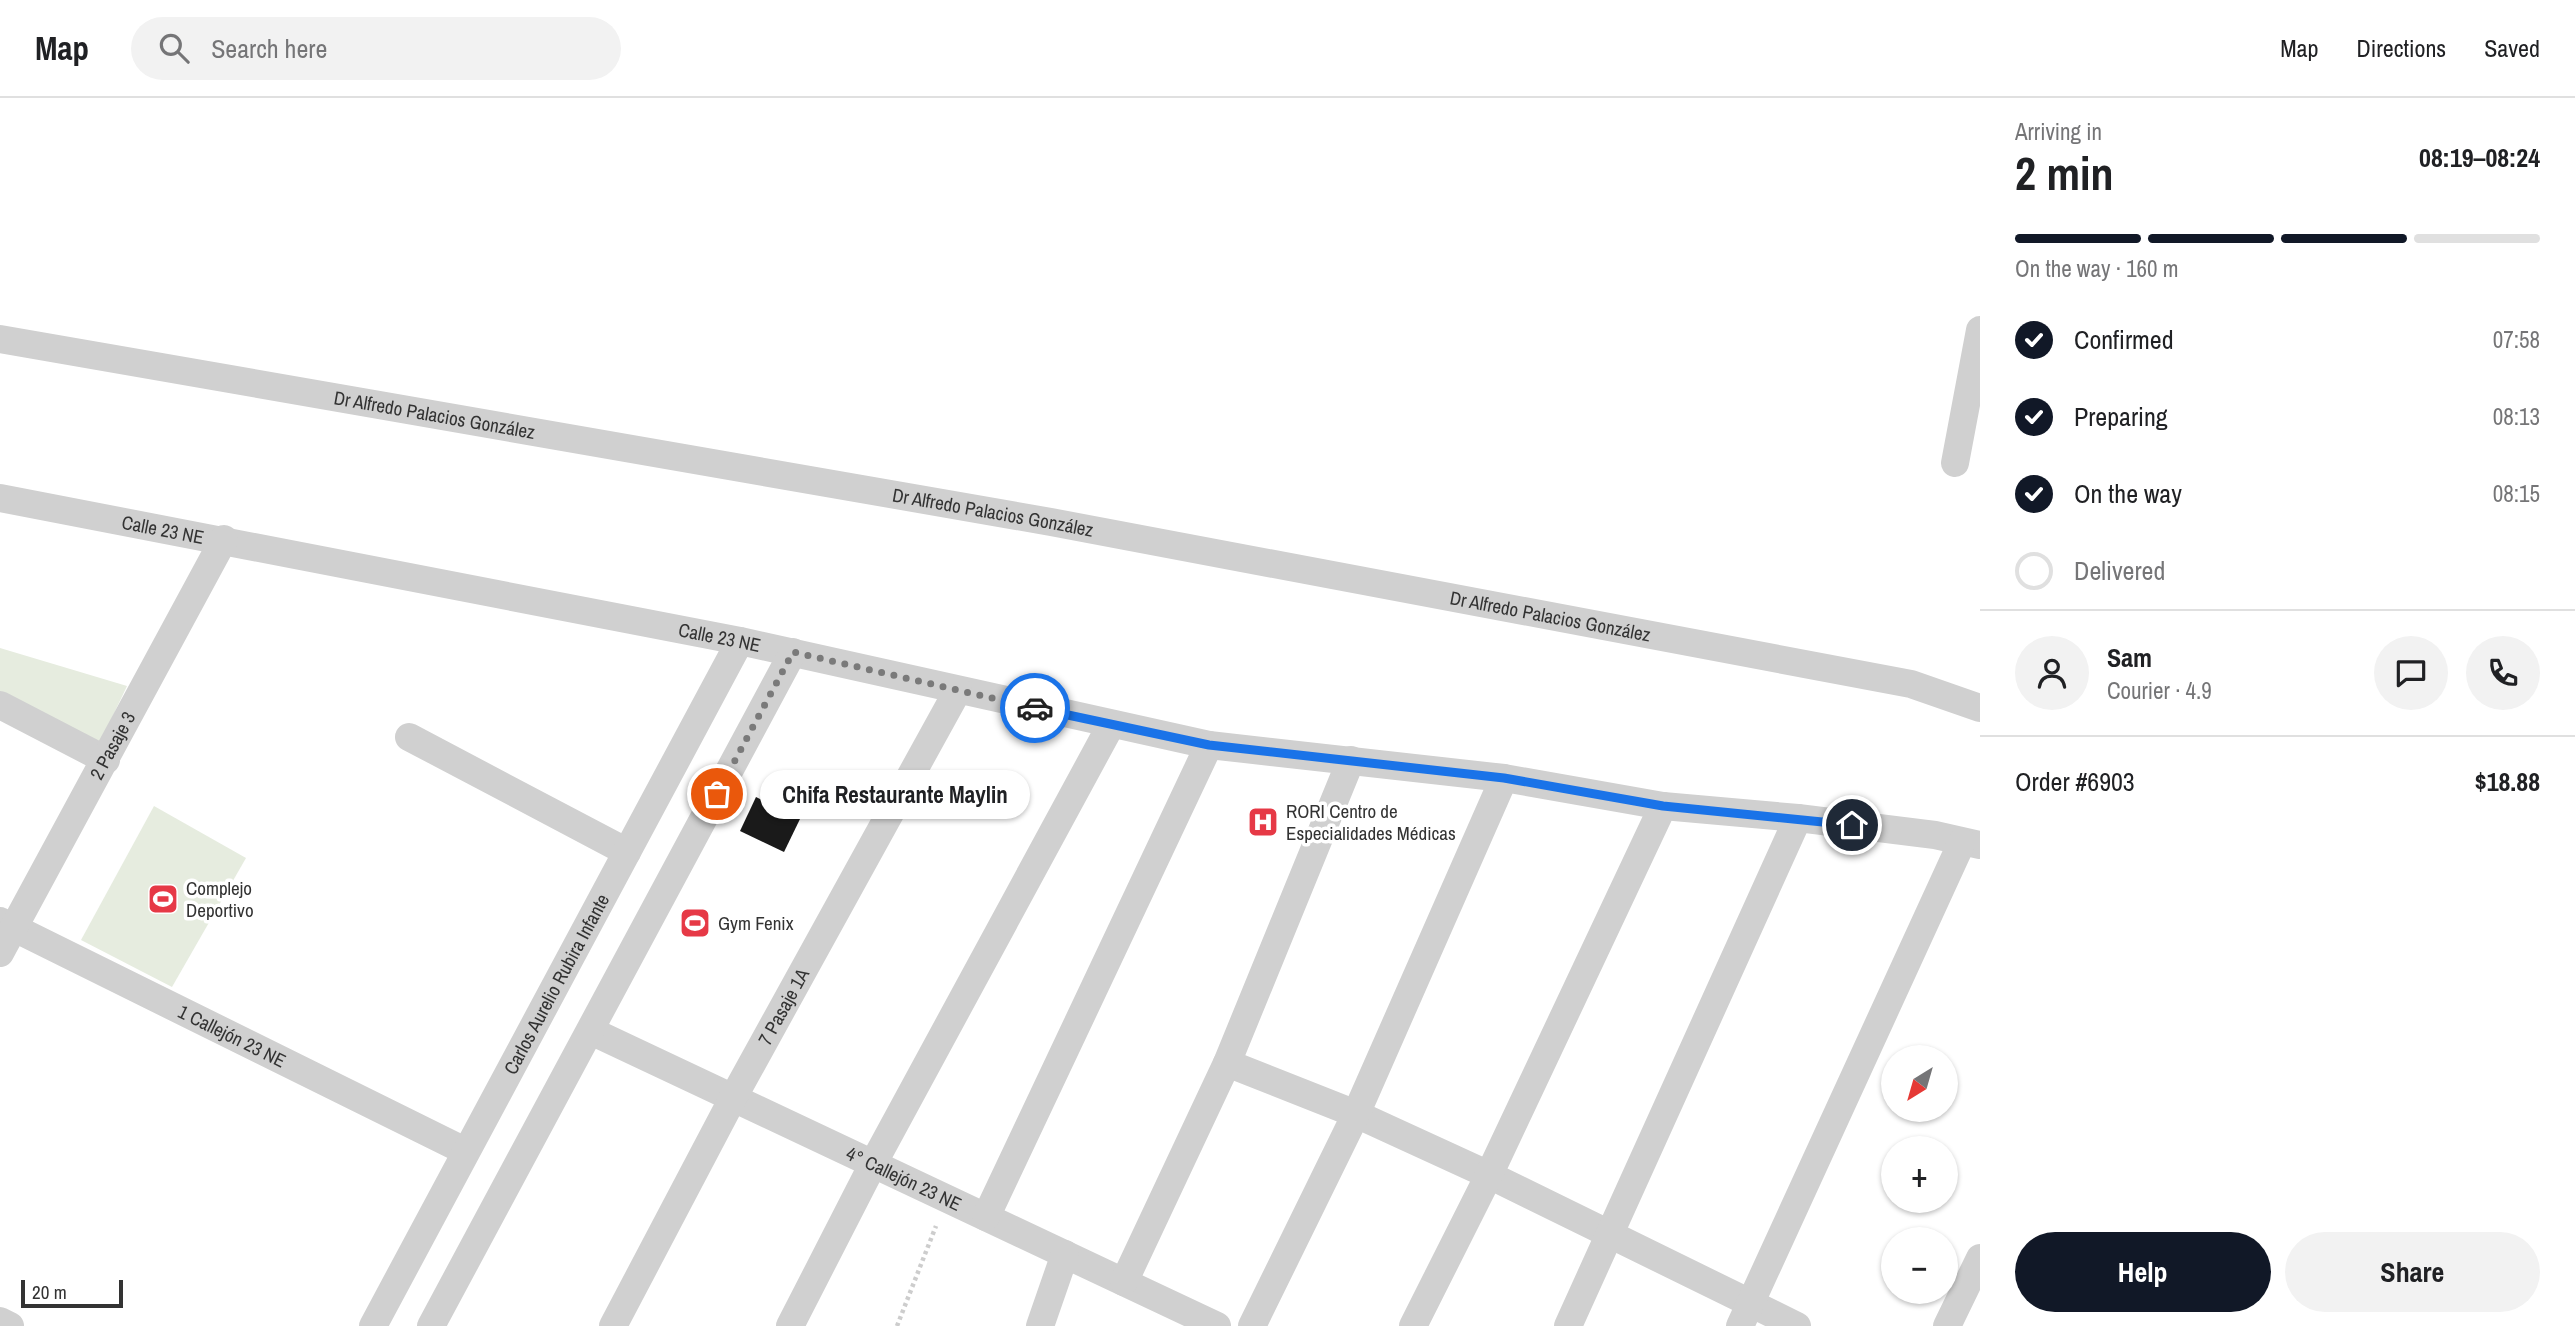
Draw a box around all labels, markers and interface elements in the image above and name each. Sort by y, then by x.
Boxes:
search box [131,17,621,80]
text: Map [35,26,89,70]
icon: search [155,29,193,67]
text: Search here [211,31,327,66]
text: Map [2280,32,2318,64]
text: Directions [2356,32,2446,64]
text: Saved [2484,32,2540,64]
text: Arriving in [2015,116,2102,147]
text: 08:19–08:24 [2419,140,2540,175]
text: 2 min [2015,142,2114,204]
text: On the way · 160 m [2015,253,2179,284]
icon: check [2015,321,2053,359]
text: Confirmed [2074,322,2174,357]
text: 07:58 [2493,324,2540,355]
street label: Dr Alfredo Palacios González [332,384,537,445]
icon: check [2015,398,2053,436]
text: Preparing [2074,399,2168,434]
text: 08:13 [2493,401,2540,432]
icon: check [2015,475,2053,513]
text: On the way [2074,476,2182,511]
text: 08:15 [2493,478,2540,509]
street label: Dr Alfredo Palacios González [890,482,1096,543]
street label: Calle 23 NE [120,509,206,550]
text: Delivered [2074,553,2165,588]
street label: Dr Alfredo Palacios González [1448,584,1653,648]
street label: Calle 23 NE [676,616,763,658]
button: person [2015,636,2089,710]
button: chat [2374,636,2448,710]
button: phone [2466,636,2540,710]
text: Sam [2107,640,2152,675]
courier [1000,673,1070,743]
text: Courier · 4.9 [2107,675,2212,706]
icon: car [1016,689,1054,727]
street label: 2 Pasaje 3 [83,707,141,784]
pin [687,764,747,824]
text: Order #6903 [2015,764,2135,799]
text: $18.88 [2475,764,2540,799]
callout: Chifa Restaurante Maylin [759,770,1028,818]
icon: bag [698,775,736,813]
text: Chifa Restaurante Maylin [782,779,1008,810]
pin [1822,795,1882,855]
place label: RORI Centro de Especialidades Médicas [1286,798,1456,846]
hospital icon: RORI Centro de Especialidades Médicas [1246,805,1280,839]
icon: home [1833,806,1871,844]
place label: Complejo Deportivo [186,875,254,923]
sports icon: Complejo Deportivo [146,882,180,916]
street label: Carlos Aurelio Rubira Infante [497,889,615,1079]
sports icon: Gym Fenix [678,906,712,940]
place label: Gym Fenix [718,910,794,936]
street label: 7 Pasaje 1A [752,963,815,1050]
street label: 1 Callejón 23 NE [174,998,290,1073]
north arrow [1881,1045,1958,1122]
map controls [1881,1045,1958,1304]
button: + [1881,1136,1958,1213]
street label: 4° Callejón 23 NE [842,1140,966,1217]
button: − [1881,1227,1958,1304]
button: Help [2015,1232,2271,1312]
button: Share [2285,1232,2540,1312]
scale bar [21,1277,122,1309]
text: 20 m [32,1279,67,1305]

